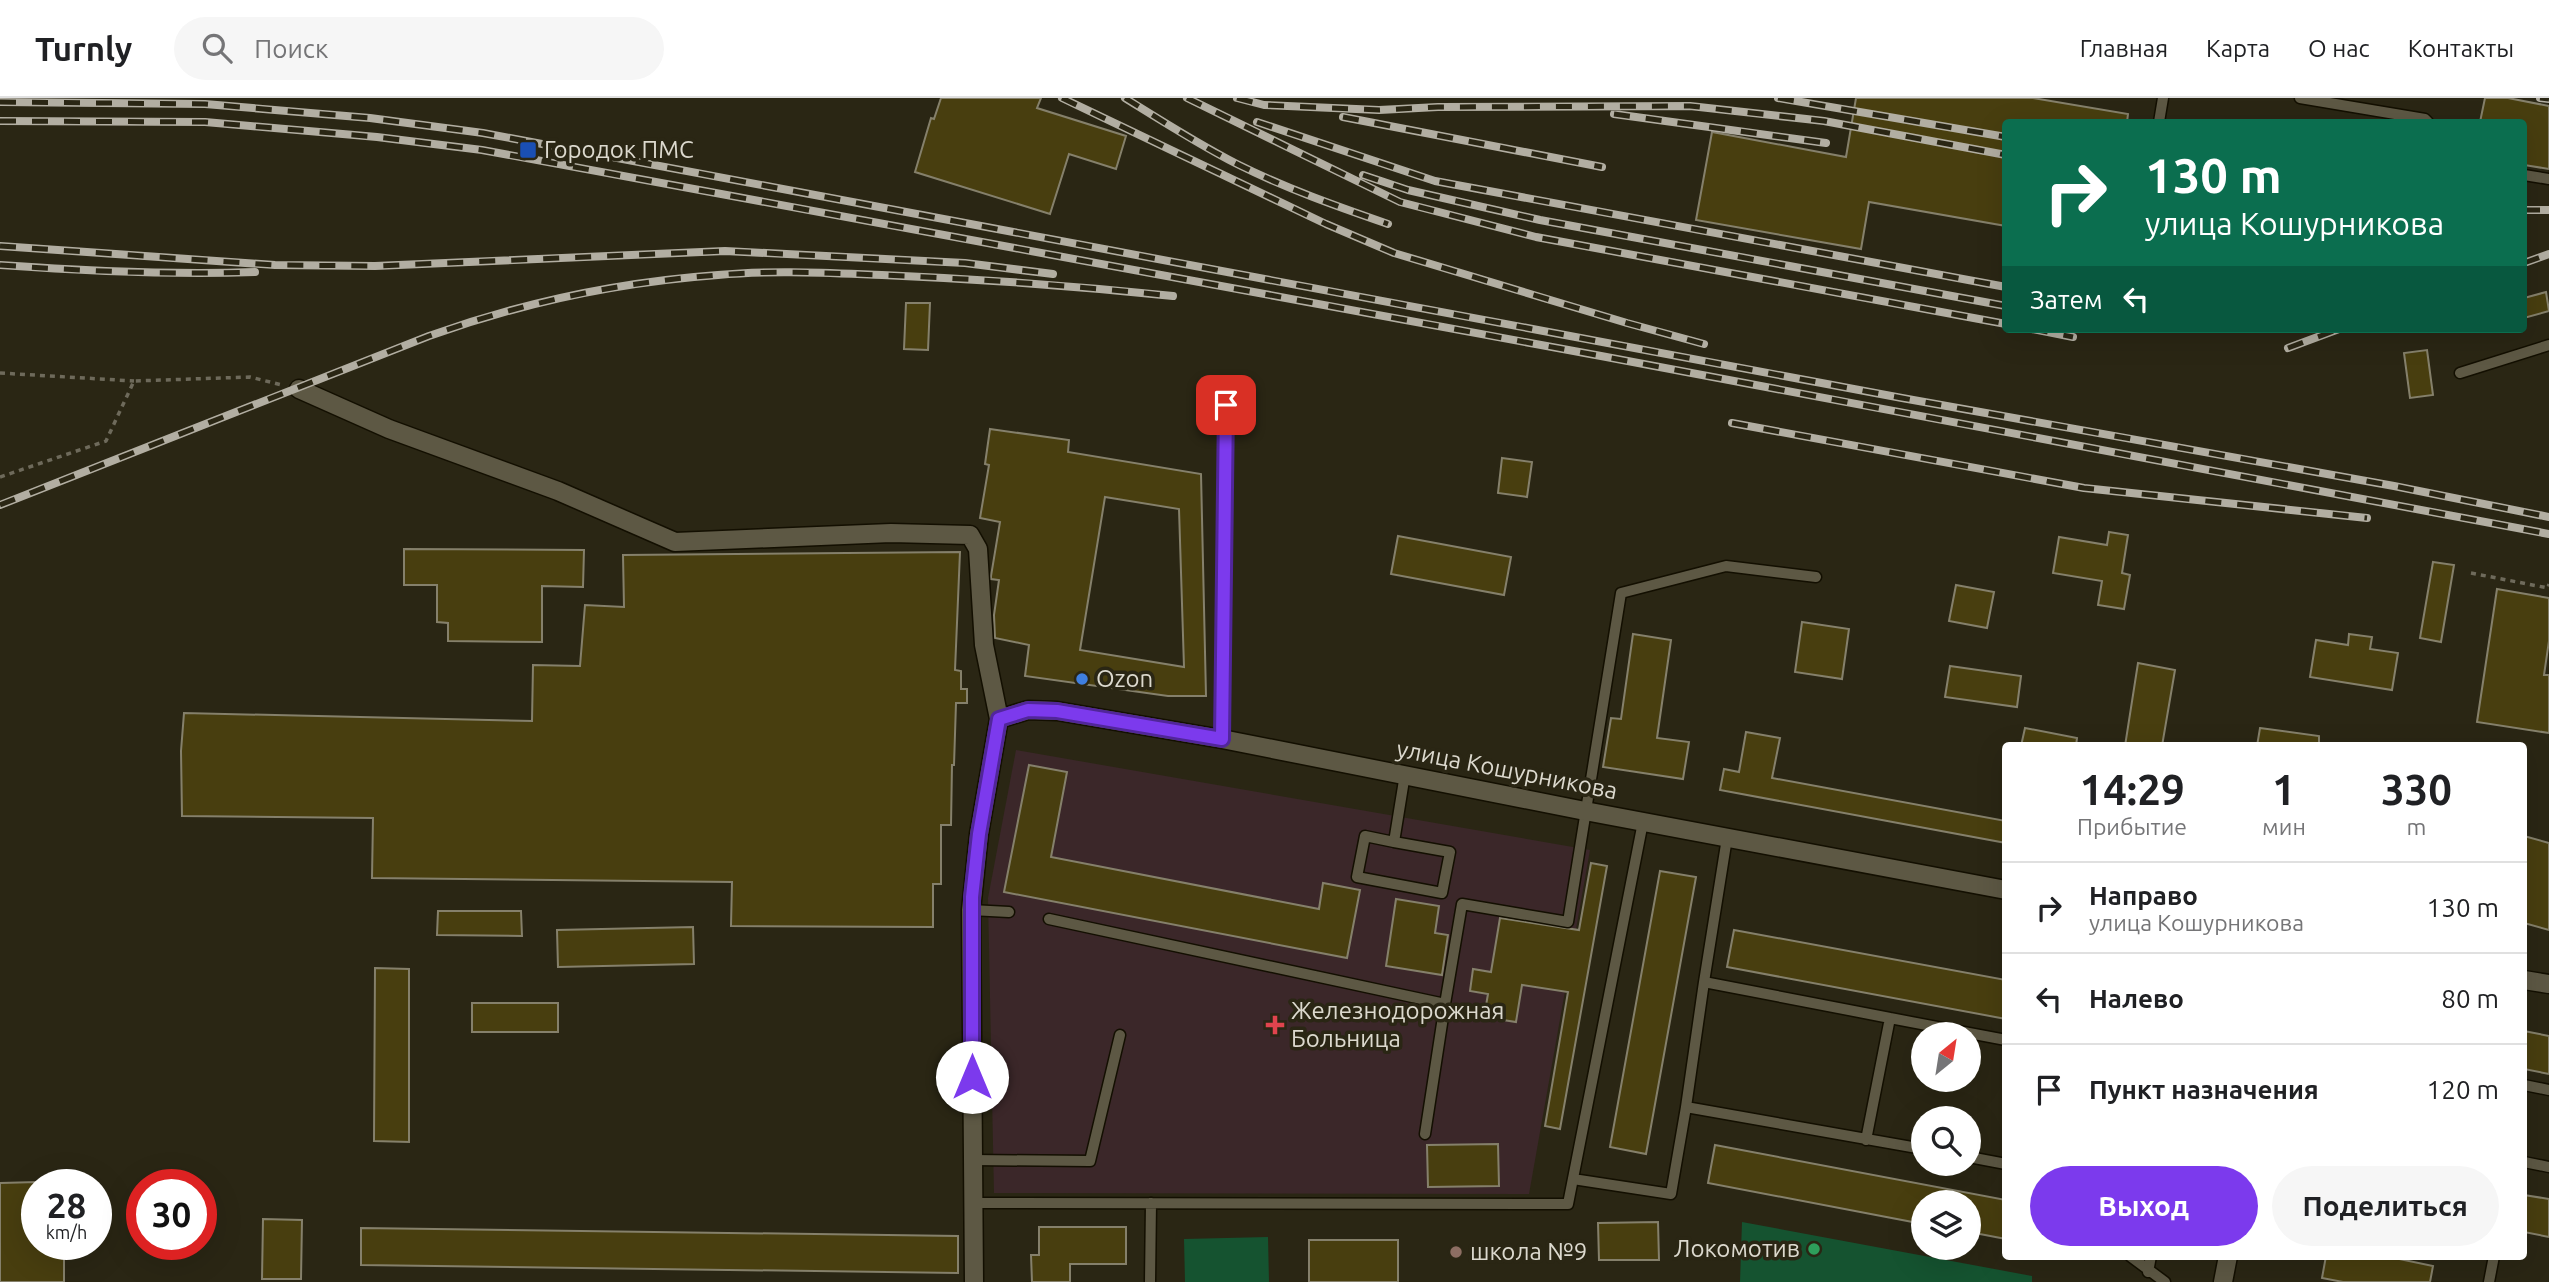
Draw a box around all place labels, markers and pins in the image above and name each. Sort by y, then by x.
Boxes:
place label: Городок ПМС [544,136,694,163]
marker: Городок ПМС [518,140,538,160]
pin [1196,375,1256,435]
place label: Ozon [1096,665,1153,692]
marker: Ozon [1074,671,1090,687]
place label: Железнодорожная Больница [1291,997,1504,1052]
marker: Железнодорожная Больница [1265,1015,1285,1035]
place label: Локомотив [1674,1235,1800,1262]
place label: школа №9 [1470,1238,1587,1265]
marker: Локомотив [1806,1241,1822,1257]
marker: школа №9 [1448,1244,1464,1260]

